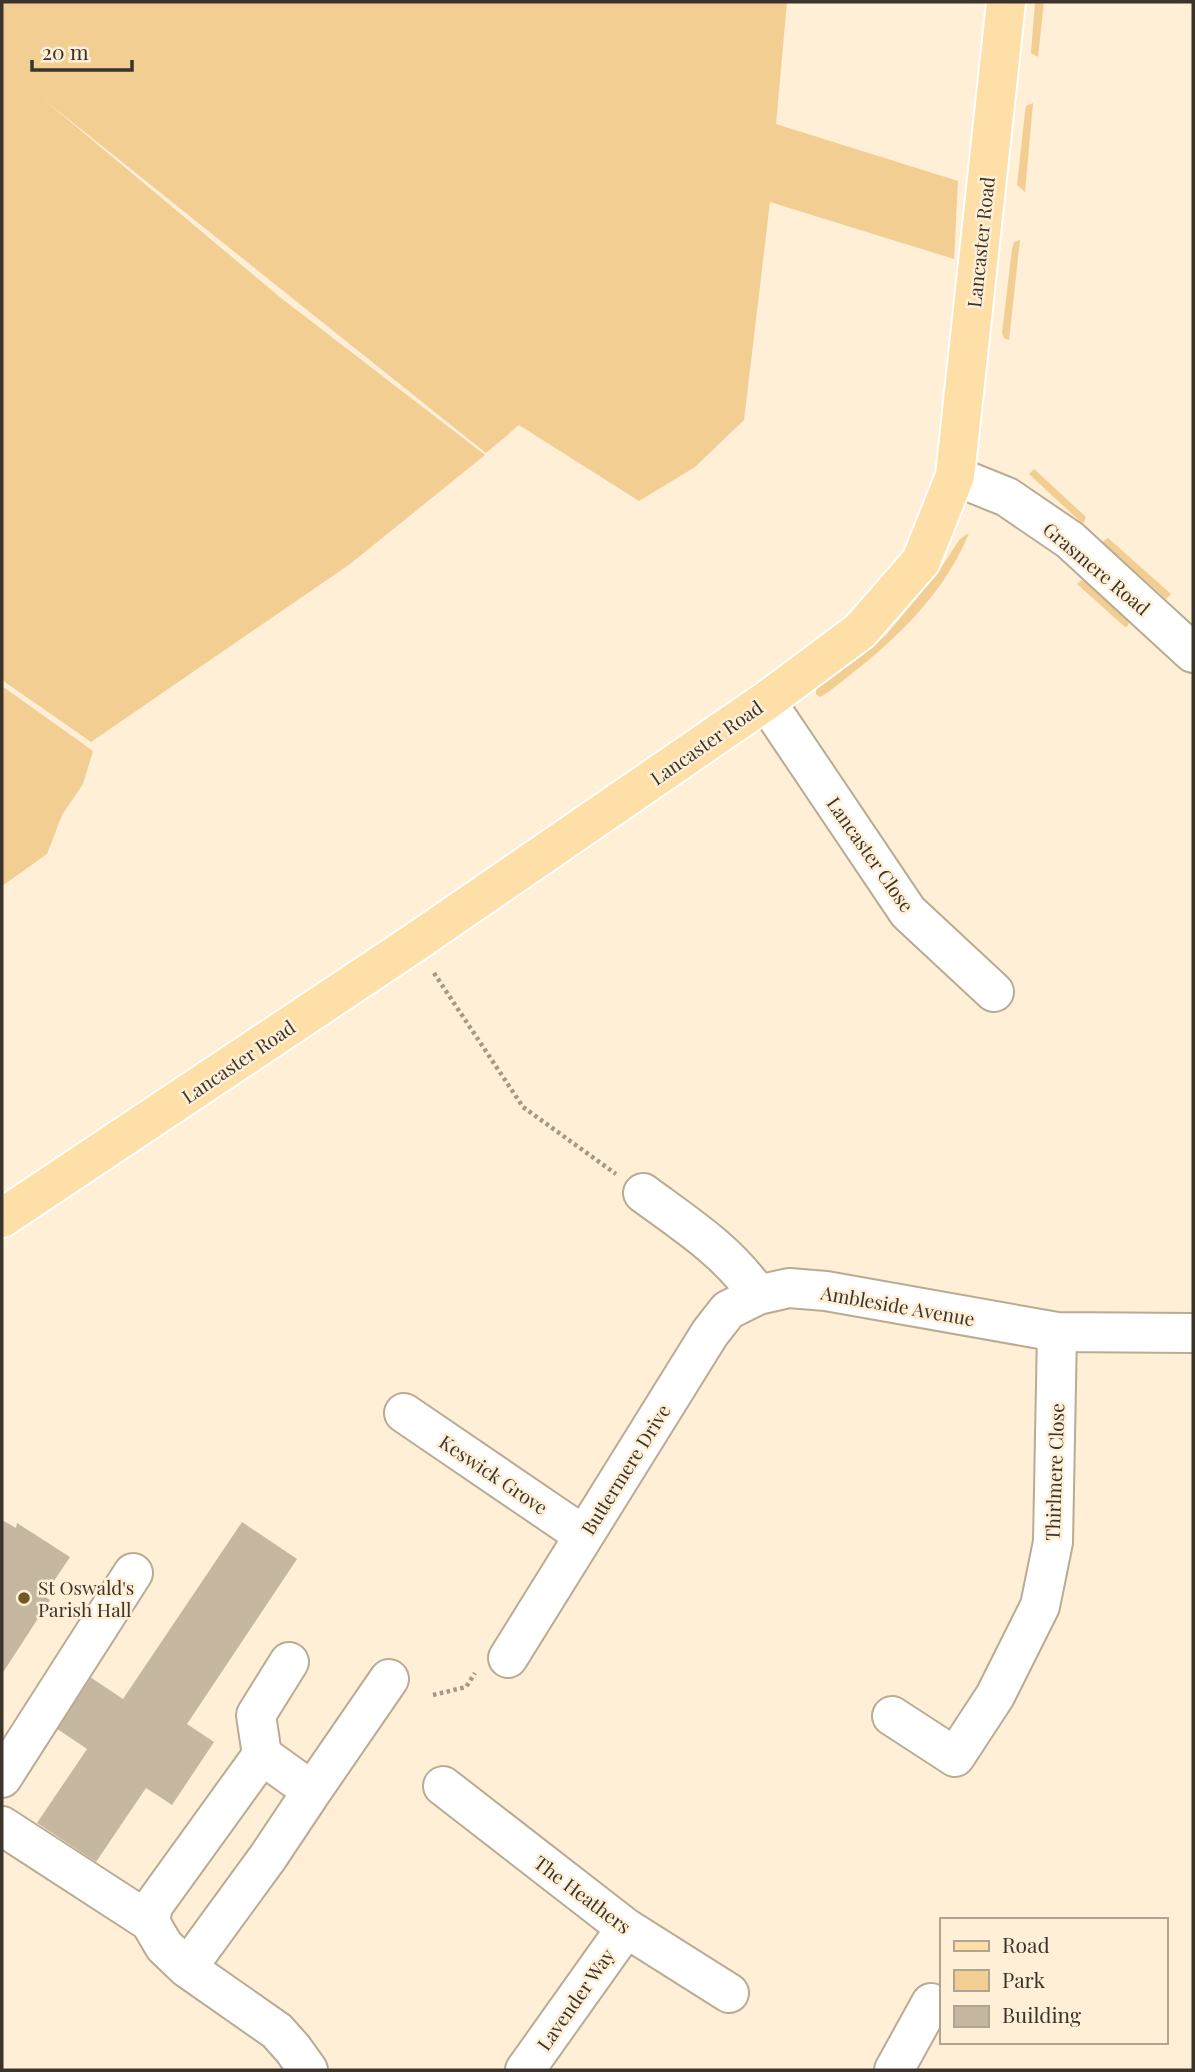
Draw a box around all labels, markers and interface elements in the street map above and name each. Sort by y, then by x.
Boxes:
scale bar [32,28,131,72]
text: 20 m [42,37,89,65]
street label: Lancaster Road [960,175,1000,309]
street label: Grasmere Road [1038,516,1156,620]
street label: Lancaster Road [645,694,767,790]
street label: Lancaster Close [822,791,920,917]
street label: Lancaster Road [176,1013,300,1109]
street label: Ambleside Avenue [818,1279,977,1331]
street label: Buttermere Drive [574,1399,676,1539]
street label: Thirlmere Close [1039,1403,1069,1541]
street label: Keswick Grove [435,1428,553,1520]
place label: St Oswald's Parish Hall [38,1574,134,1622]
marker: St Oswald's Parish Hall [16,1590,32,1606]
street label: The Heathers [529,1849,637,1939]
legend [940,1918,1167,2044]
text: Road [1002,1930,1050,1958]
street label: Lavender Way [530,1943,620,2055]
text: Park [1002,1965,1046,1993]
text: Building [1002,2000,1081,2028]

